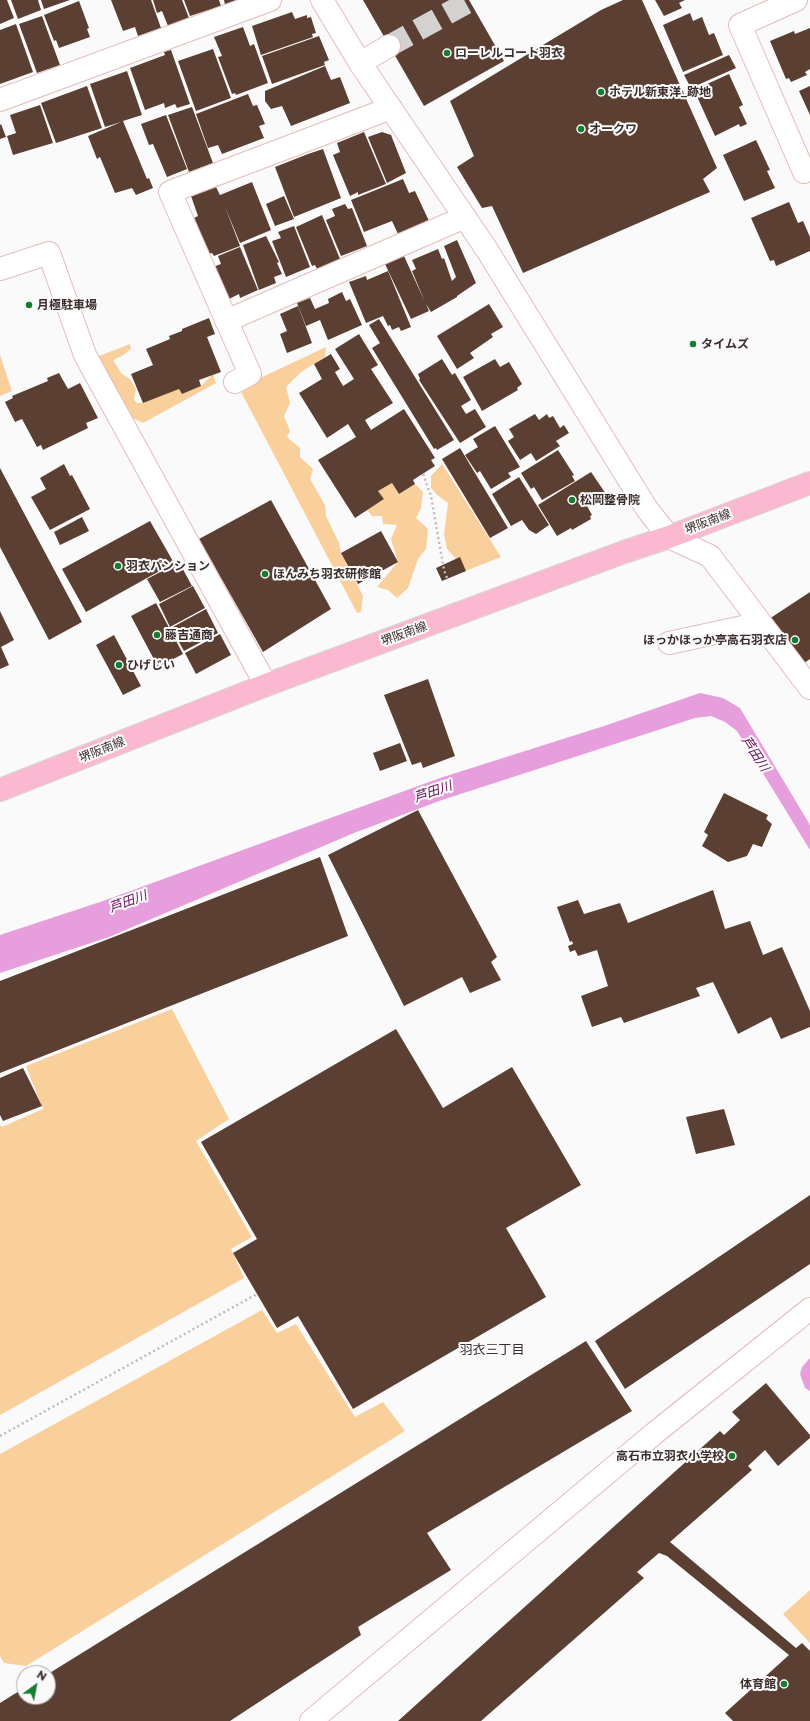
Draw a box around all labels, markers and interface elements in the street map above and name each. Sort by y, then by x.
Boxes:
place label: ローレルコート羽衣 [455,46,563,60]
marker: ローレルコート羽衣 [442,48,452,58]
place label: ホテル新東洋_跡地 [609,85,711,99]
marker: ホテル新東洋_跡地 [596,87,606,97]
place label: オークワ [589,122,637,136]
marker: オークワ [576,124,586,134]
place label: 月極駐車場 [37,298,97,312]
marker: 月極駐車場 [24,300,34,310]
place label: タイムズ [701,337,749,351]
marker: タイムズ [688,339,698,349]
place label: 松岡整骨院 [580,493,640,507]
marker: 松岡整骨院 [567,495,577,505]
street label: 堺阪南線 [683,507,733,537]
place label: 羽衣パンション [126,559,210,573]
marker: 羽衣パンション [113,561,123,571]
place label: ほんみち羽衣研修館 [273,567,381,581]
marker: ほんみち羽衣研修館 [260,569,270,579]
street label: 堺阪南線 [379,619,429,649]
place label: 藤吉通商 [165,628,213,642]
marker: 藤吉通商 [152,630,162,640]
place label: ほっかほっか亭高石羽衣店 [643,633,787,647]
marker: ほっかほっか亭高石羽衣店 [790,635,800,645]
place label: ひげじい [127,658,175,672]
marker: ひげじい [114,660,124,670]
water label: 芦田川 [738,733,772,775]
street label: 堺阪南線 [77,734,127,766]
water label: 芦田川 [412,778,454,806]
water label: 芦田川 [107,888,149,916]
district label: 羽衣三丁目 [460,1342,524,1358]
place label: 高石市立羽衣小学校 [616,1449,724,1463]
marker: 高石市立羽衣小学校 [727,1451,737,1461]
north arrow [16,1665,56,1705]
text: N [34,1667,49,1684]
place label: 体育館 [740,1677,776,1691]
marker: 体育館 [779,1679,789,1689]

